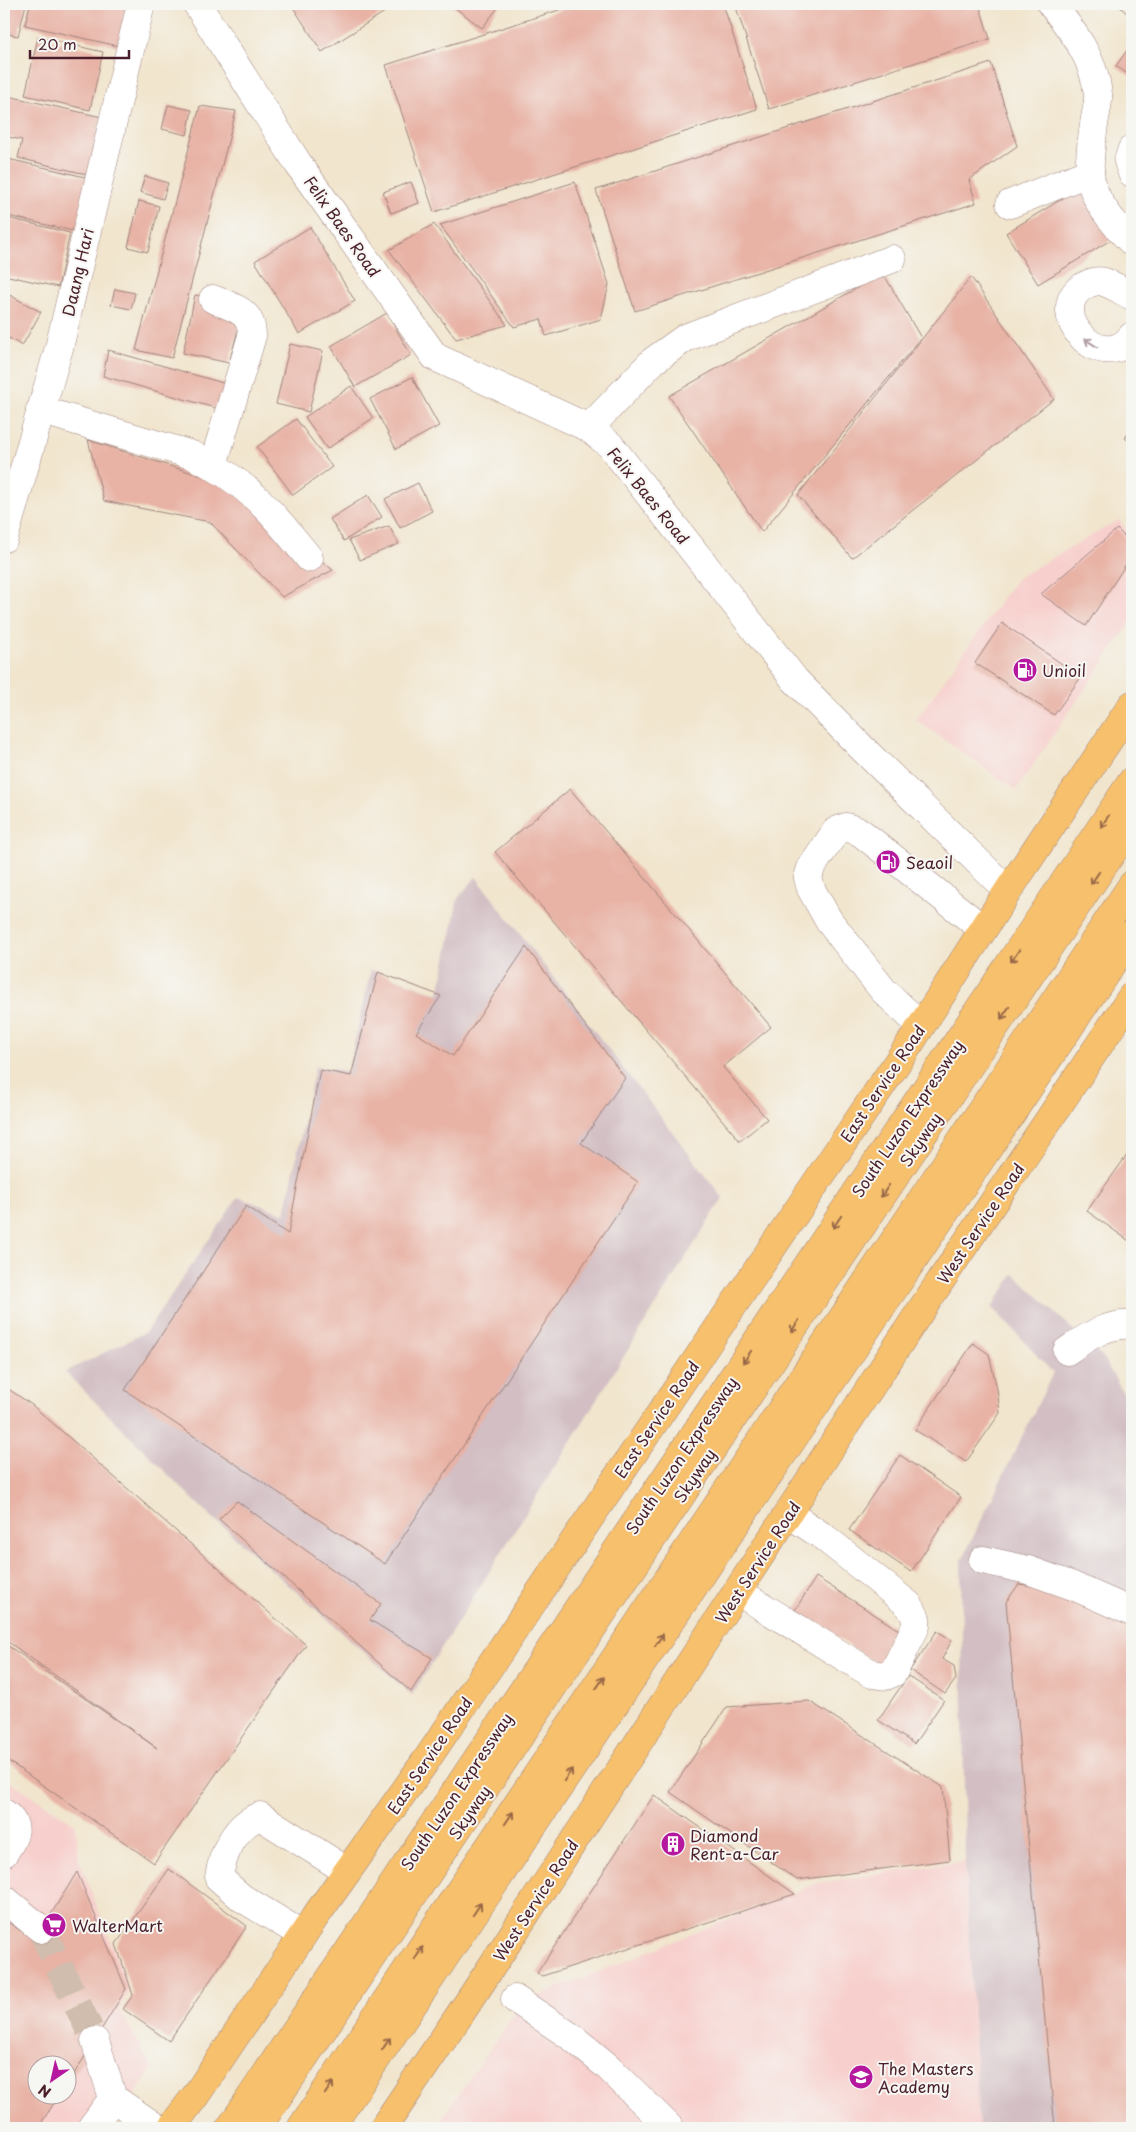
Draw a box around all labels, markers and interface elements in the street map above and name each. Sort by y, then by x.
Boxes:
scale bar [30,28,129,60]
text: 20 m [38,32,77,55]
street label: Felix Baes Road [299,170,387,282]
street label: Daang Hari [55,225,99,319]
one-way arrow [1084,338,1098,348]
street label: Felix Baes Road [602,441,696,549]
fuel station icon: Unioil [1012,657,1038,683]
place label: Unioil [1042,658,1086,682]
one-way arrow [1100,814,1110,828]
fuel station icon: Seaoil [875,849,901,875]
place label: Seaoil [906,850,953,874]
one-way arrow [1090,870,1100,884]
one-way arrow [1010,949,1020,963]
one-way arrow [1000,1005,1010,1019]
street label: East Service Road [834,1019,930,1147]
street label: South Luzon Expressway [845,1034,969,1202]
street label: Skyway [893,1107,947,1171]
street label: West Service Road [931,1158,1029,1288]
one-way arrow [880,1184,890,1198]
one-way arrow [832,1215,842,1229]
one-way arrow [789,1319,800,1333]
one-way arrow [741,1350,751,1364]
street label: East Service Road [608,1355,704,1483]
street label: South Luzon Expressway [619,1371,743,1539]
street label: Skyway [667,1443,721,1507]
street label: West Service Road [708,1496,806,1628]
one-way arrow [653,1633,664,1647]
one-way arrow [595,1676,605,1690]
street label: East Service Road [381,1691,477,1819]
street label: South Luzon Expressway [394,1707,518,1875]
one-way arrow [563,1768,573,1782]
street label: Skyway [442,1780,496,1844]
one-way arrow [504,1811,514,1825]
place label: Diamond Rent-a-Car [690,1823,779,1865]
building icon: Diamond Rent-a-Car [660,1831,686,1857]
street label: West Service Road [486,1834,584,1966]
one-way arrow [472,1903,482,1917]
supermarket icon: WalterMart [41,1912,67,1938]
place label: WalterMart [72,1913,163,1937]
one-way arrow [414,1946,424,1960]
one-way arrow [381,2038,391,2052]
north arrow [28,2054,78,2104]
place label: The Masters Academy [878,2056,973,2098]
school or university icon: The Masters Academy [848,2064,874,2090]
text: N [34,2079,55,2103]
one-way arrow [324,2081,334,2095]

